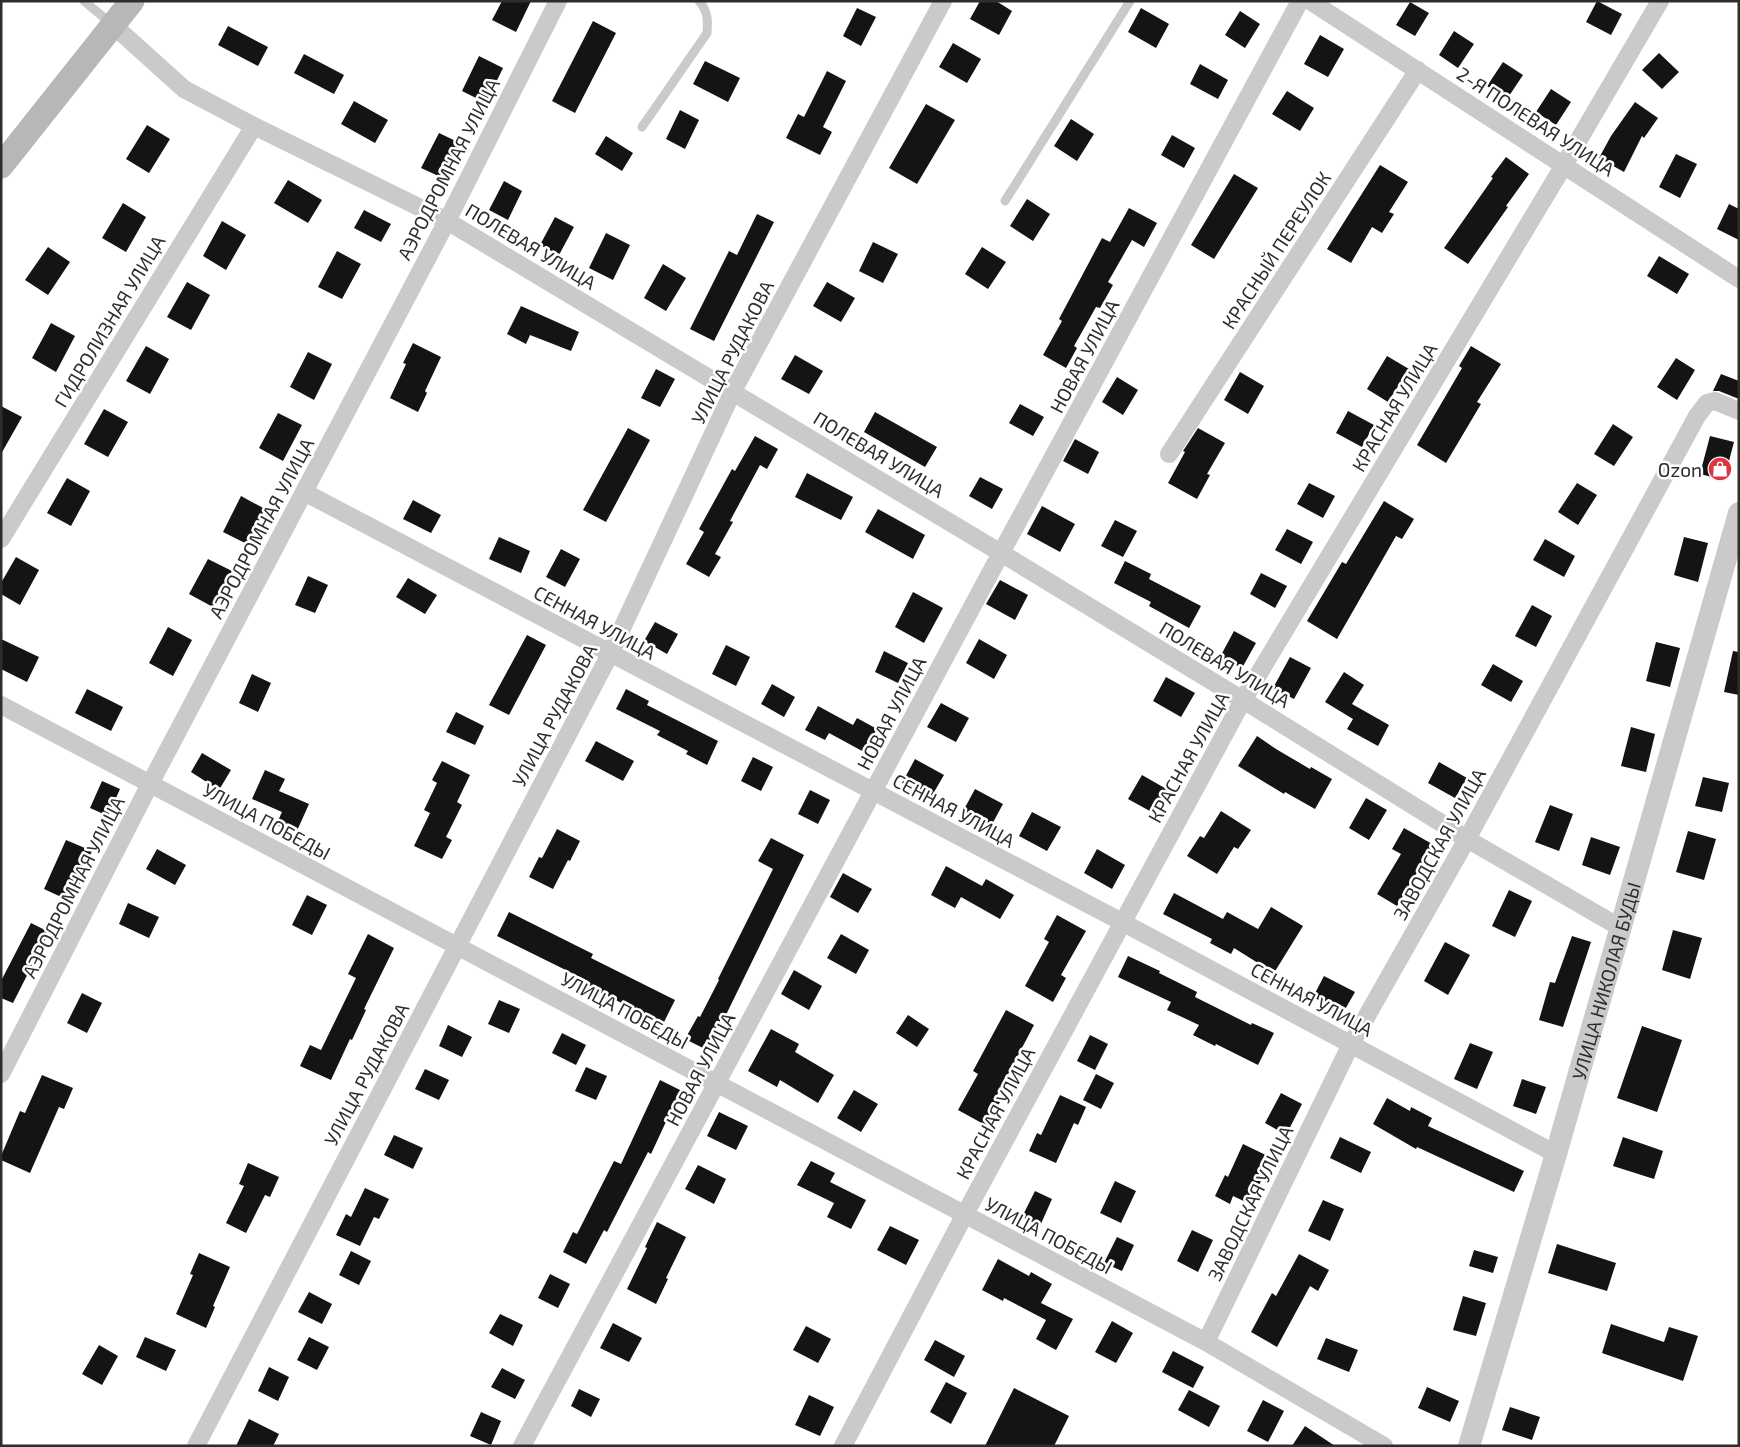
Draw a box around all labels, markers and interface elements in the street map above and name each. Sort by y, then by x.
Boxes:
street label: 2-Я ПОЛЕВАЯ УЛИЦА [1453,61,1619,181]
street label: АЭРОДРОМНАЯ УЛИЦА [392,74,504,264]
street label: КРАСНЫЙ ПЕРЕУЛОК [1217,167,1335,333]
street label: ПОЛЕВАЯ УЛИЦА [462,198,601,294]
street label: ГИДРОЛИЗНАЯ УЛИЦА [49,231,170,411]
street label: УЛИЦА РУДАКОВА [686,276,778,428]
street label: НОВАЯ УЛИЦА [1044,295,1124,417]
street label: КРАСНАЯ УЛИЦА [1347,338,1442,475]
street label: ПОЛЕВАЯ УЛИЦА [810,406,949,502]
street label: АЭРОДРОМНАЯ УЛИЦА [204,434,318,622]
shop icon: Ozon [1707,456,1733,482]
place label: Ozon [1658,458,1702,481]
street label: СЕННАЯ УЛИЦА [530,580,660,664]
street label: ПОЛЕВАЯ УЛИЦА [1156,616,1295,712]
street label: УЛИЦА РУДАКОВА [507,640,601,790]
street label: НОВАЯ УЛИЦА [851,652,931,774]
street label: КРАСНАЯ УЛИЦА [1143,687,1234,826]
street label: ЗАВОДСКАЯ УЛИЦА [1388,764,1490,924]
street label: СЕННАЯ УЛИЦА [889,768,1019,852]
street label: УЛИЦА ПОБЕДЫ [199,778,335,864]
street label: АЭРОДРОМНАЯ УЛИЦА [17,792,129,982]
street label: УЛИЦА НИКОЛАЯ БУДЫ [1566,879,1645,1082]
street label: СЕННАЯ УЛИЦА [1247,957,1377,1041]
street label: УЛИЦА ПОБЕДЫ [557,967,693,1053]
street label: УЛИЦА РУДАКОВА [319,999,413,1149]
street label: НОВАЯ УЛИЦА [660,1008,740,1130]
street label: КРАСНАЯ УЛИЦА [951,1043,1039,1183]
street label: ЗАВОДСКАЯ УЛИЦА [1202,1122,1298,1284]
street label: УЛИЦА ПОБЕДЫ [981,1192,1117,1278]

